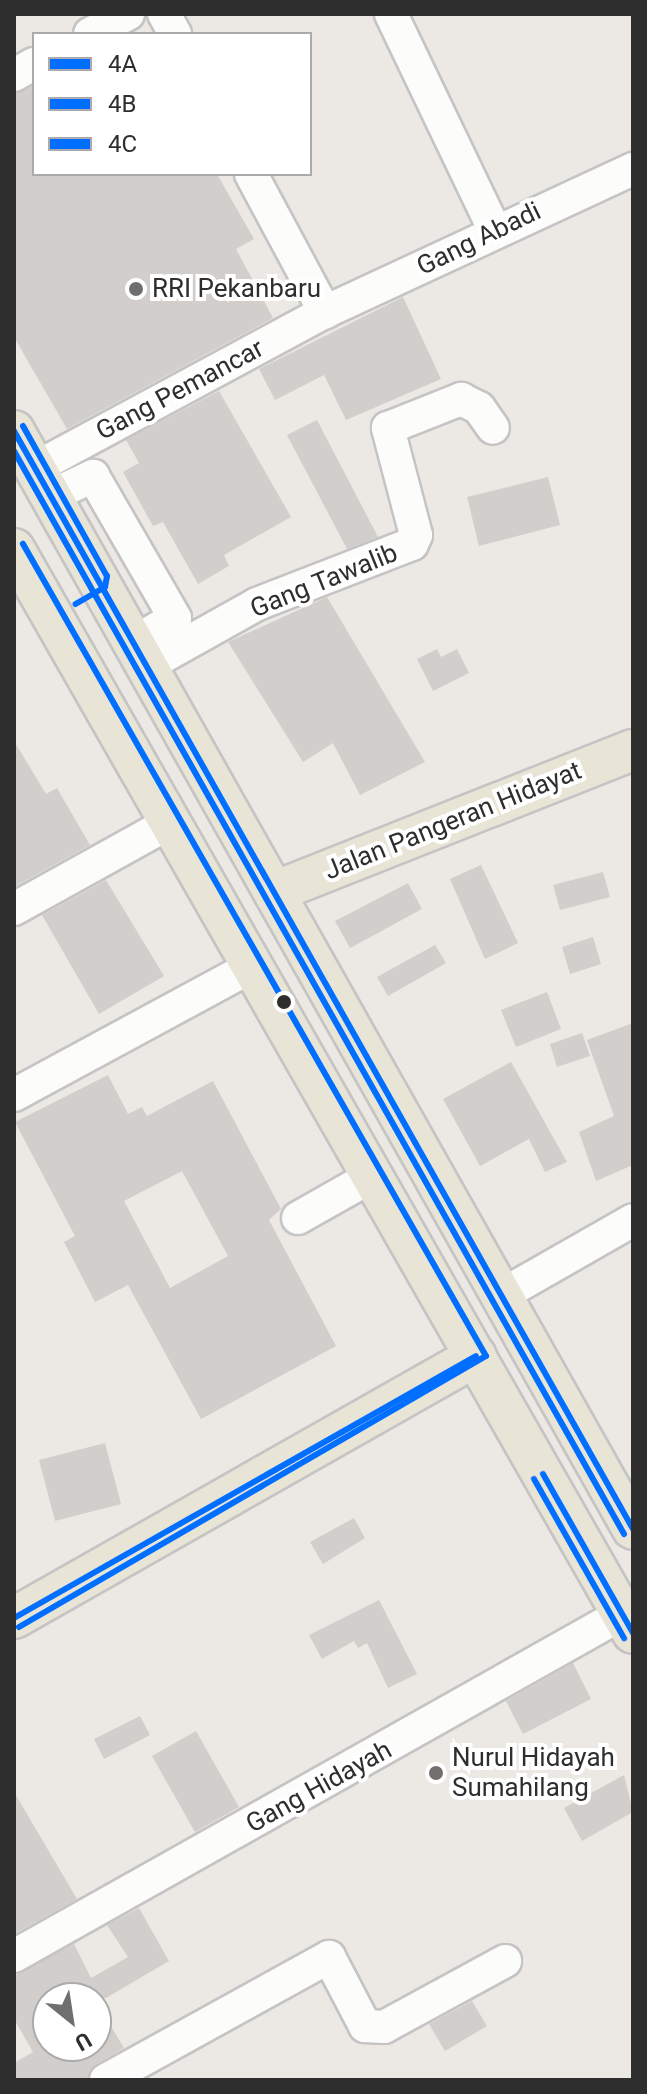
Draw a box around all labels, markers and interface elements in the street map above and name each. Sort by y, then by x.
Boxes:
legend [32,32,312,176]
text: 4A [108,50,137,78]
text: 4B [108,90,136,118]
text: 4C [108,130,137,158]
street label: Gang Abadi [412,196,546,282]
place label: RRI Pekanbaru [152,273,321,305]
marker: RRI Pekanbaru [127,280,145,298]
street label: Gang Pemancar [91,333,269,447]
street label: Gang Tawalib [246,537,402,625]
street label: Jalan Pangeran Hidayat [320,755,586,887]
unlabelled marker [276,994,292,1010]
street label: Gang Hidayah [241,1734,397,1840]
place label: Nurul Hidayah Sumahilang [452,1742,615,1804]
marker: Nurul Hidayah Sumahilang [427,1764,445,1782]
north arrow [32,1982,112,2062]
text: U [71,2027,96,2056]

